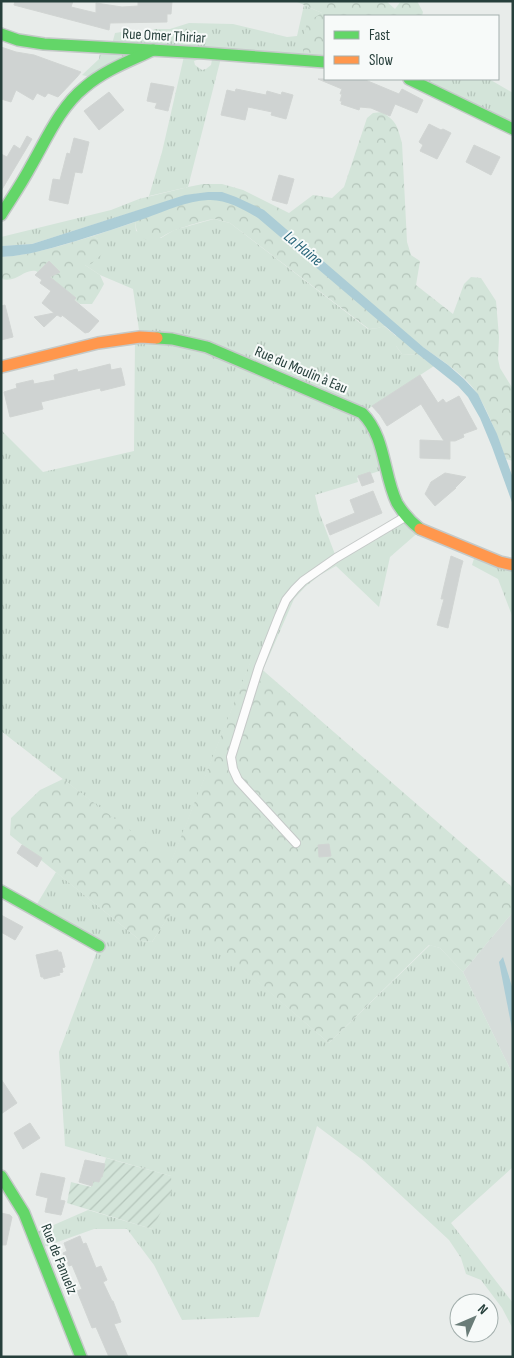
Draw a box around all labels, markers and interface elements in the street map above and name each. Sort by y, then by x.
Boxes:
legend [324,15,499,80]
street label: Rue Omer Thiriar [122,24,207,48]
text: Fast [369,26,391,45]
text: Slow [369,51,393,70]
water label: La Haine [280,227,326,271]
street label: Rue du Moulin à Eau [252,342,350,398]
street label: Rue de Fanuelz [36,1221,82,1298]
north arrow [449,1293,499,1343]
text: N [474,1301,491,1318]

